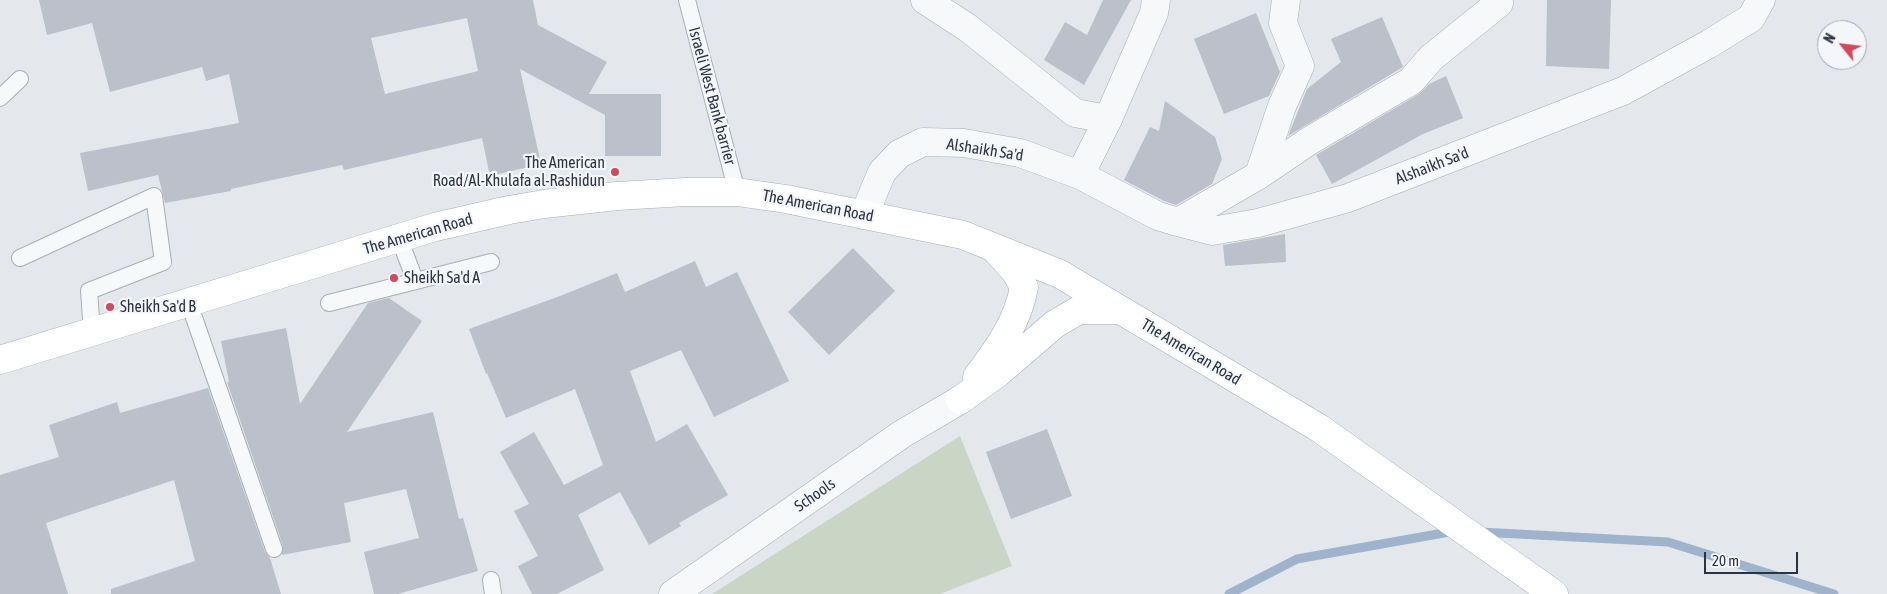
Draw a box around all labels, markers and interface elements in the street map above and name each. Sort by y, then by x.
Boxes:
north arrow [1817,20,1867,70]
street label: Israeli West Bank barrier [684,25,740,167]
text: N [1821,31,1839,46]
street label: Alshaikh Sa'd [945,134,1025,166]
street label: Alshaikh Sa'd [1392,143,1472,189]
place label: The American Road/Al-Khulafa al-Rashidun [433,153,605,191]
marker: The American Road/Al-Khulafa al-Rashidun [609,166,621,178]
street label: The American Road [761,186,875,226]
street label: The American Road [361,209,475,259]
place label: Sheikh Sa'd A [404,268,480,288]
marker: Sheikh Sa'd A [388,272,400,284]
place label: Sheikh Sa'd B [120,297,196,317]
marker: Sheikh Sa'd B [104,301,116,313]
street label: The American Road [1138,315,1244,389]
street label: Schools [791,474,839,516]
scale bar [1707,542,1801,574]
text: 20 m [1712,552,1739,569]

